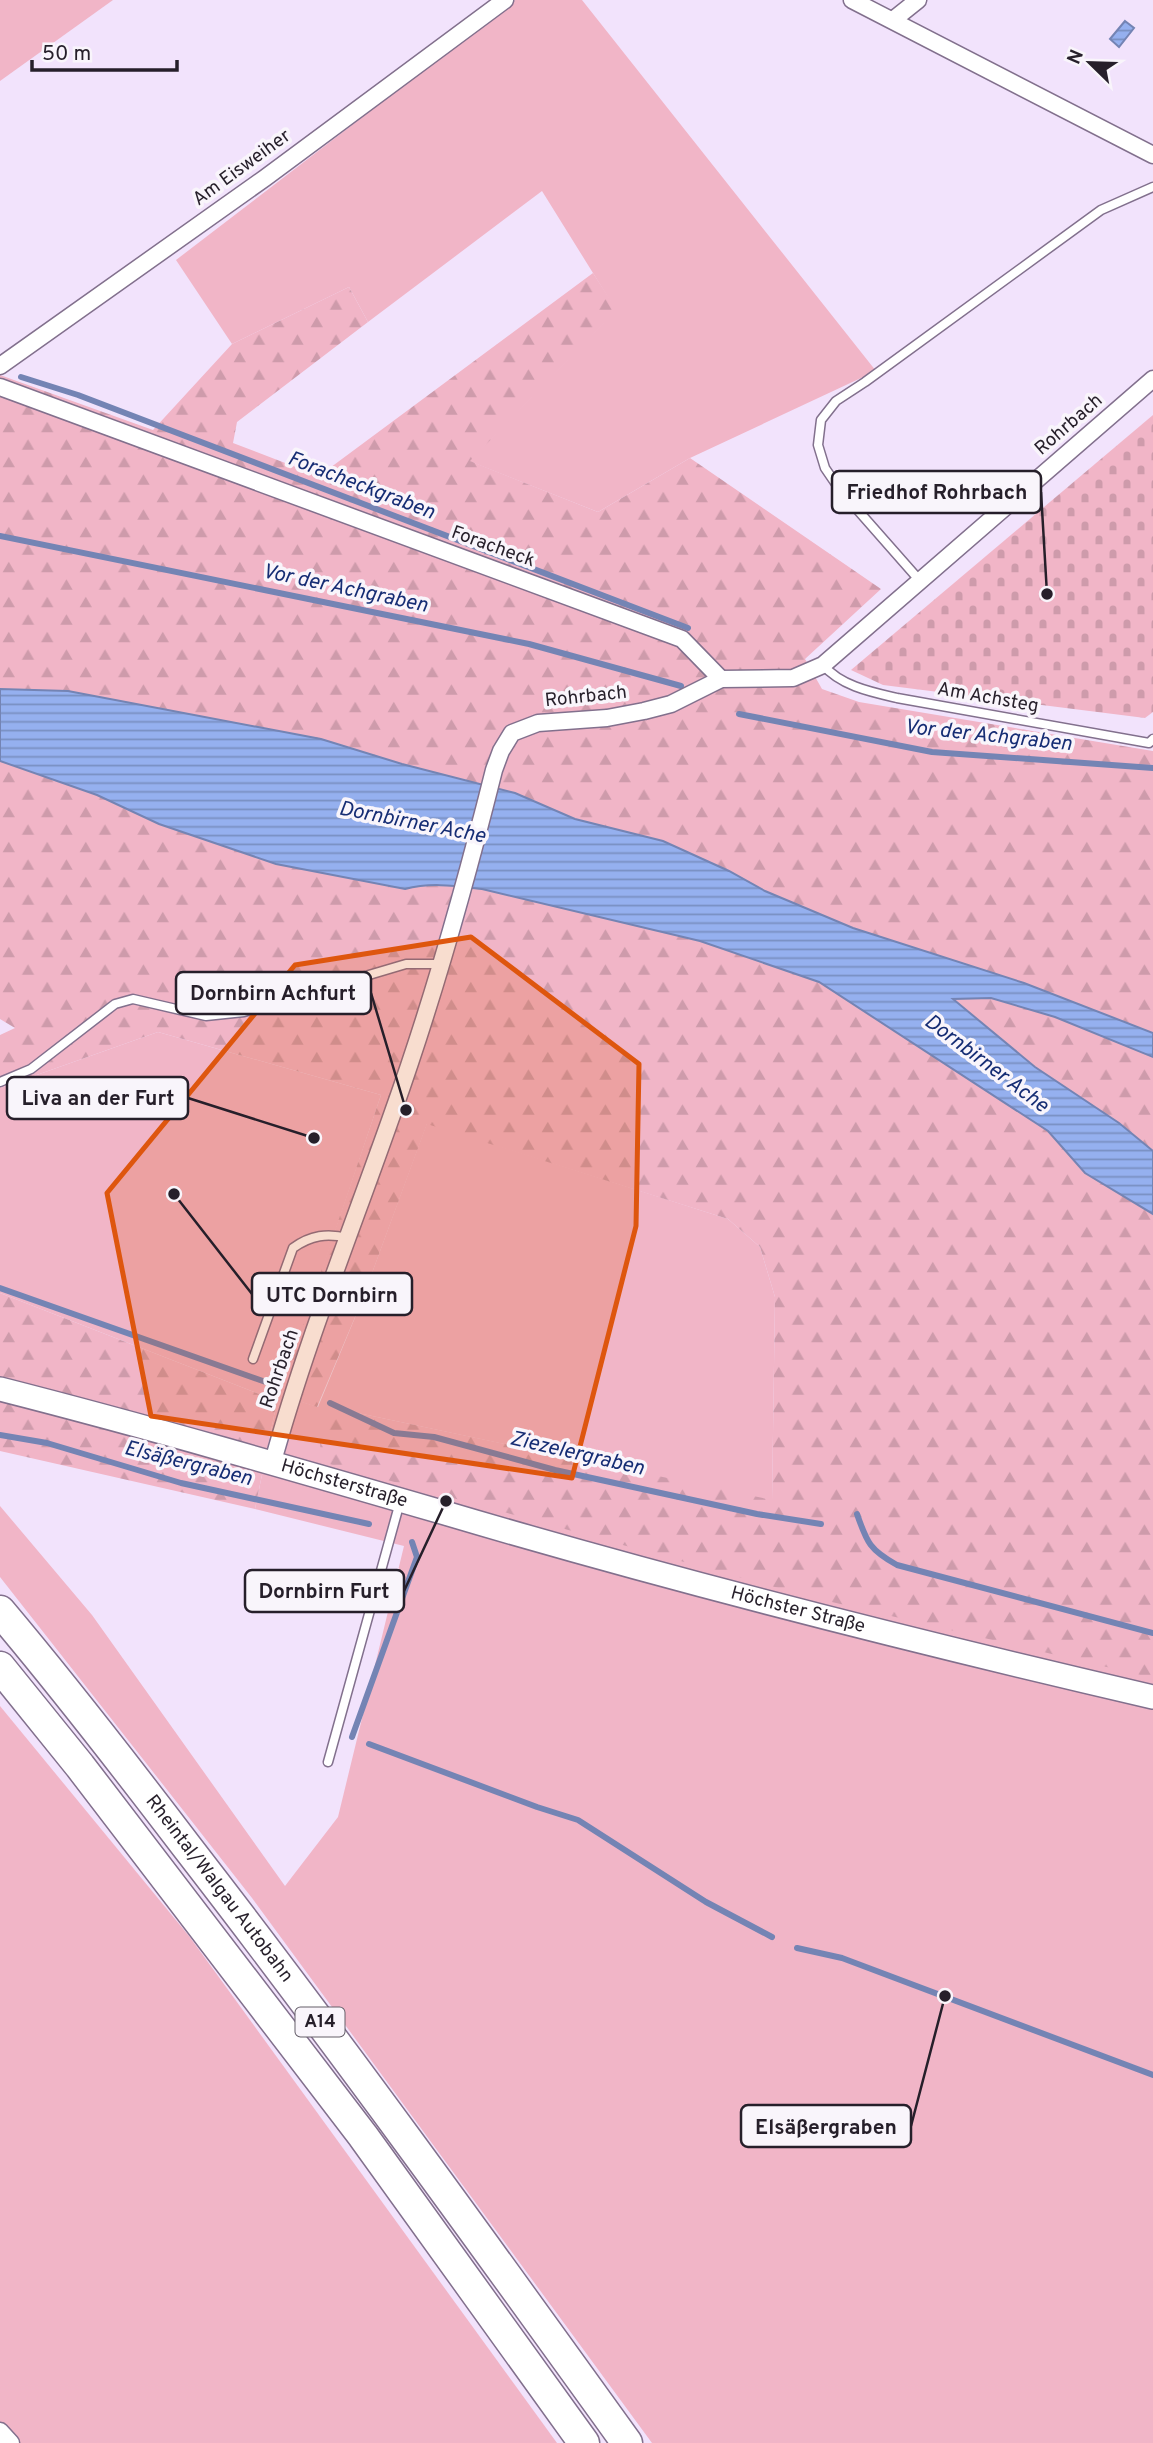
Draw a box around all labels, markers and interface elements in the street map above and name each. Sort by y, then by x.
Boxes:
scale bar [32,28,177,72]
north arrow [1055,28,1125,98]
text: 50 m [42,41,91,68]
text: N [1062,46,1090,68]
street label: Am Eisweiher [188,124,296,212]
street label: Rohrbach [1030,389,1108,461]
water label: Foracheckgraben [284,446,439,527]
callout: Friedhof Rohrbach [832,471,1041,513]
text: Friedhof Rohrbach [846,480,1028,507]
street label: Foracheck [448,521,538,573]
water label: Vor der Achgraben [260,558,431,620]
street label: Am Achsteg [935,677,1041,719]
street label: Rohrbach [544,681,628,713]
water label: Vor der Achgraben [903,714,1074,758]
water label: Dornbirner Ache [336,796,489,851]
callout: Dornbirn Achfurt [176,972,371,1014]
text: Dornbirn Achfurt [190,981,356,1008]
water label: Dornbirner Ache [919,1009,1054,1120]
callout: Liva an der Furt [7,1077,188,1119]
text: Liva an der Furt [21,1086,175,1113]
callout: UTC Dornbirn [252,1273,412,1315]
text: UTC Dornbirn [266,1283,398,1310]
street label: Rohrbach [255,1326,305,1412]
water label: Ziezelergraben [507,1425,647,1483]
water label: Elsäßergraben [121,1435,255,1493]
street label: Höchsterstraße [278,1454,410,1513]
callout: Dornbirn Furt [245,1570,404,1612]
text: Dornbirn Furt [258,1579,390,1606]
street label: Höchster Straße [728,1581,868,1639]
street label: Rheintal/Walgau Autobahn [140,1790,298,1988]
road number: A14 [296,2008,344,2036]
callout: Elsäßergraben [741,2105,911,2147]
text: Elsäßergraben [755,2115,897,2142]

